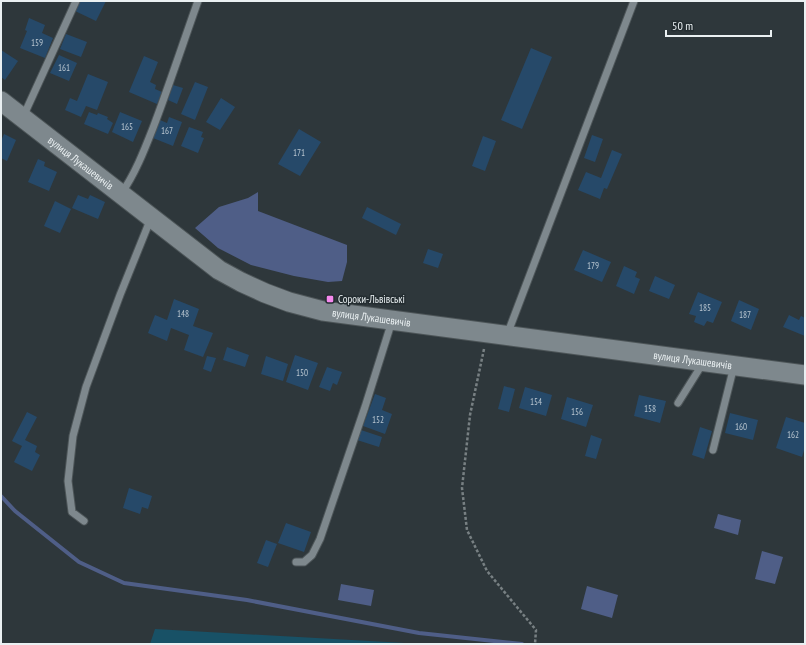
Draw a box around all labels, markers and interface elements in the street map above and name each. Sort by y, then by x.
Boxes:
scale bar [666,12,771,38]
text: 50 m [672,18,693,33]
house number: 159 [31,37,43,48]
house number: 161 [58,62,70,73]
house number: 165 [121,121,133,132]
house number: 167 [161,125,173,136]
street label: вулиця Лукашевичів [45,133,117,193]
house number: 171 [293,147,305,158]
house number: 179 [587,260,599,271]
place label: Сороки-Львівські [338,292,405,306]
marker: Сороки-Львівські [325,294,335,304]
house number: 185 [699,302,711,313]
street label: вулиця Лукашевичів [331,305,412,330]
house number: 148 [177,308,189,319]
house number: 187 [739,309,751,320]
street label: вулиця Лукашевичів [653,348,733,372]
house number: 150 [296,367,308,378]
house number: 154 [530,396,542,407]
house number: 158 [644,403,656,414]
house number: 156 [571,406,583,417]
house number: 152 [372,414,384,425]
house number: 160 [735,421,747,432]
house number: 162 [787,429,799,440]

